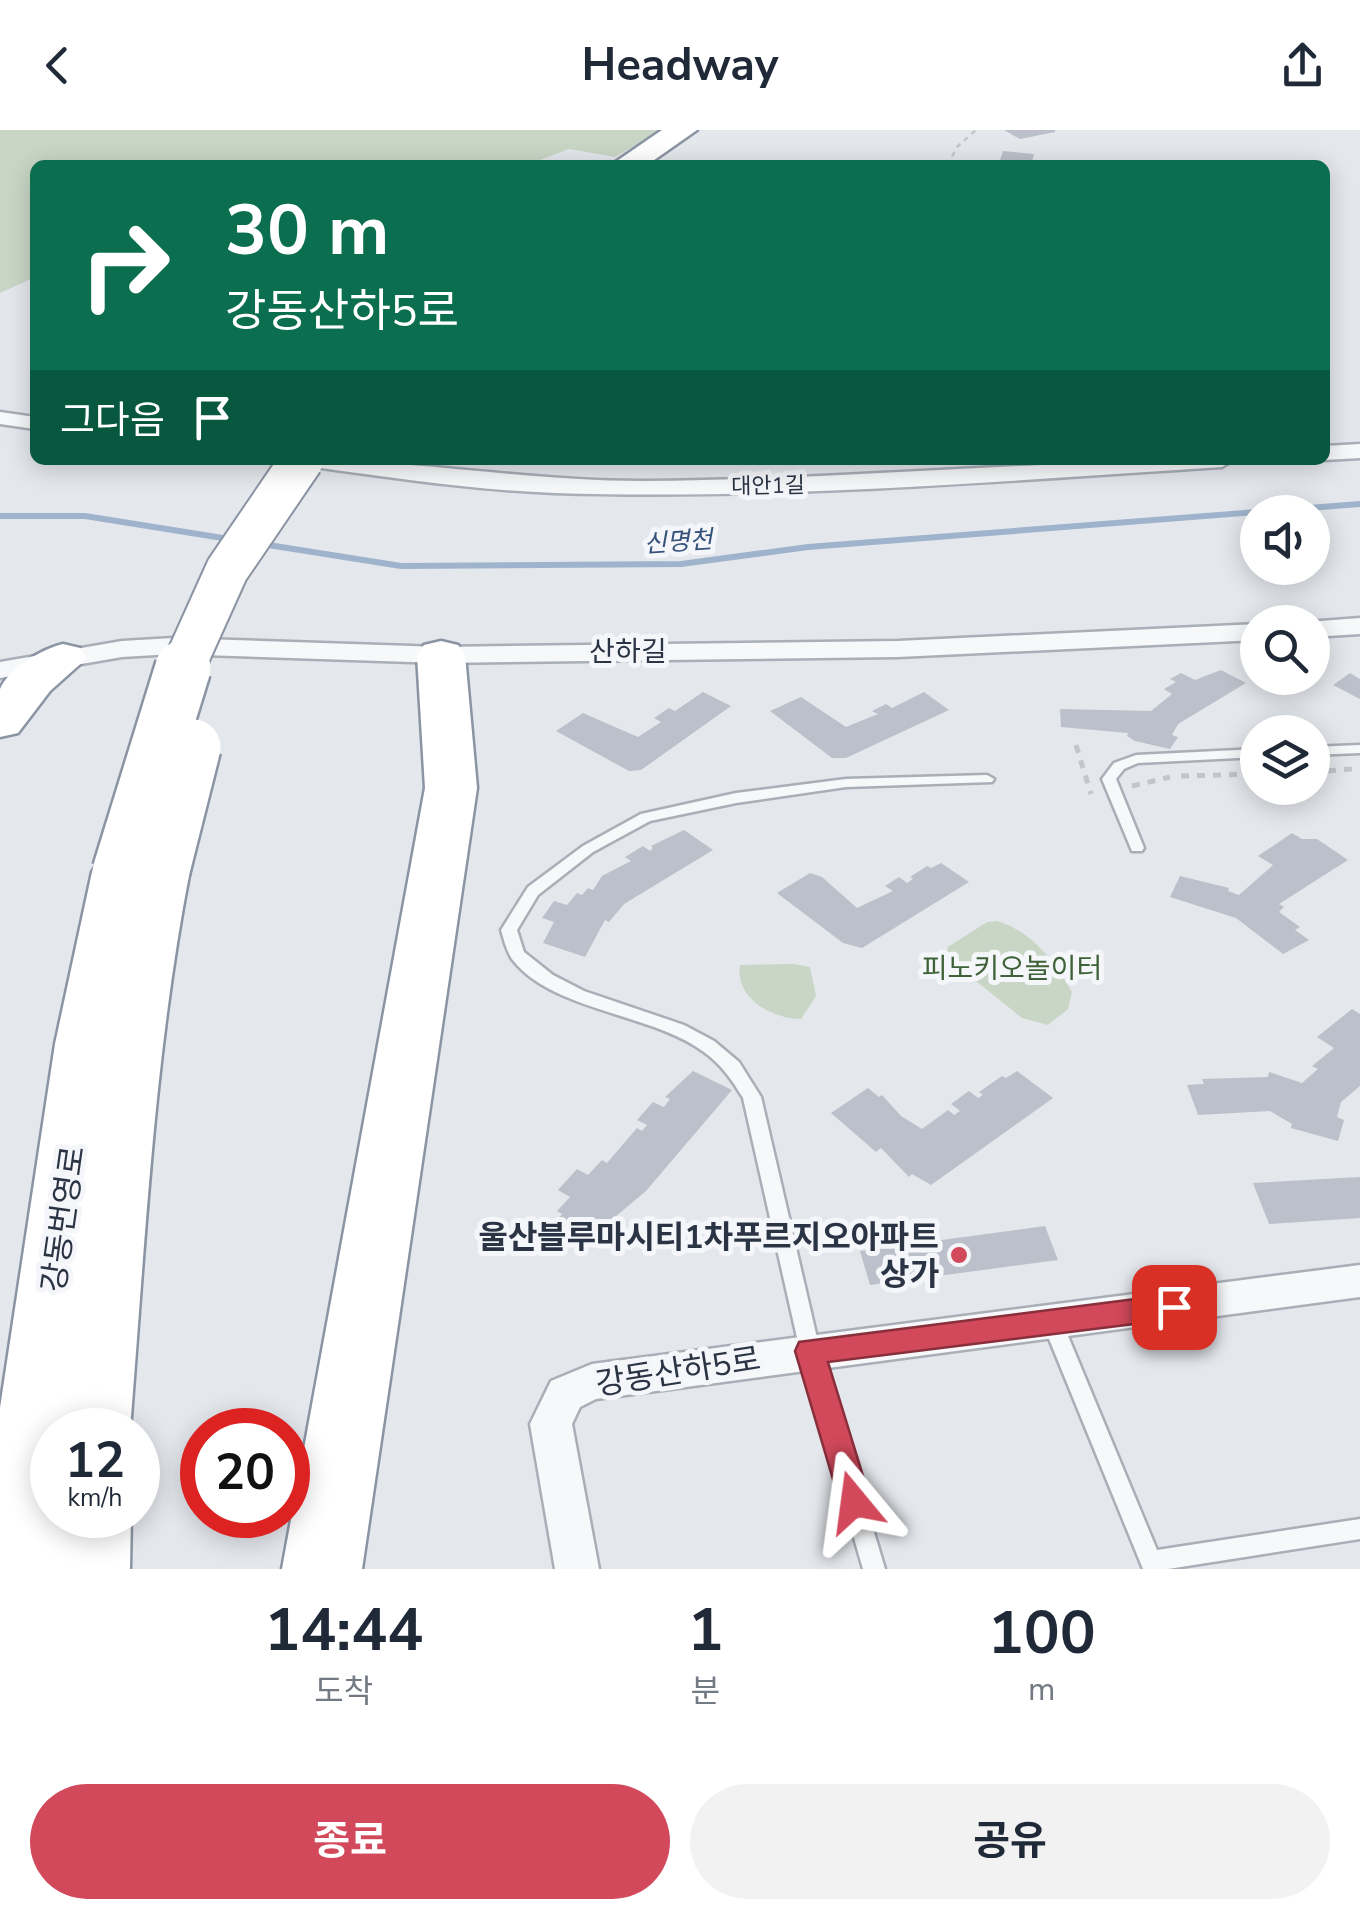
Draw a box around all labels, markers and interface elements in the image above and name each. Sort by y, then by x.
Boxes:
text: Headway [582,35,778,96]
icon: back [30,38,85,93]
icon: share [1275,38,1330,93]
text: 30 m [225,183,389,279]
icon: right [60,200,190,330]
text: 강동산하5로 [225,281,459,342]
icon: arrive [185,390,240,445]
text: 그다음 [60,395,165,446]
street label: 대안1길 [731,470,805,502]
map controls [1240,495,1330,805]
button: sound [1240,495,1330,585]
water label: 신명천 [642,522,717,561]
button: search [1240,605,1330,695]
street label: 산하길 [589,633,667,671]
button: layers [1240,715,1330,805]
park label: 피노키오놀이터 [922,950,1102,988]
street label: 강동번영로 [32,1143,95,1295]
place label: 울산블루마시티1차푸르지오아파트 상가 [478,1216,940,1296]
marker: 울산블루마시티1차푸르지오아파트 상가 [948,1244,970,1266]
pin [1132,1265,1217,1350]
icon: arrive [1147,1280,1202,1335]
street label: 강동산하5로 [593,1337,764,1406]
speed limit sign: 20 [180,1408,310,1538]
text: 12 [65,1426,125,1495]
position arrow [802,1450,906,1554]
text: km/h [67,1481,123,1515]
text: 14:44 [264,1589,423,1671]
text: 1 [687,1589,723,1671]
text: 100 [988,1592,1096,1674]
text: m [1028,1668,1055,1711]
text: 도착 [314,1670,373,1713]
text: 분 [691,1670,720,1713]
button: 종료 [30,1784,670,1899]
button: 공유 [690,1784,1330,1899]

